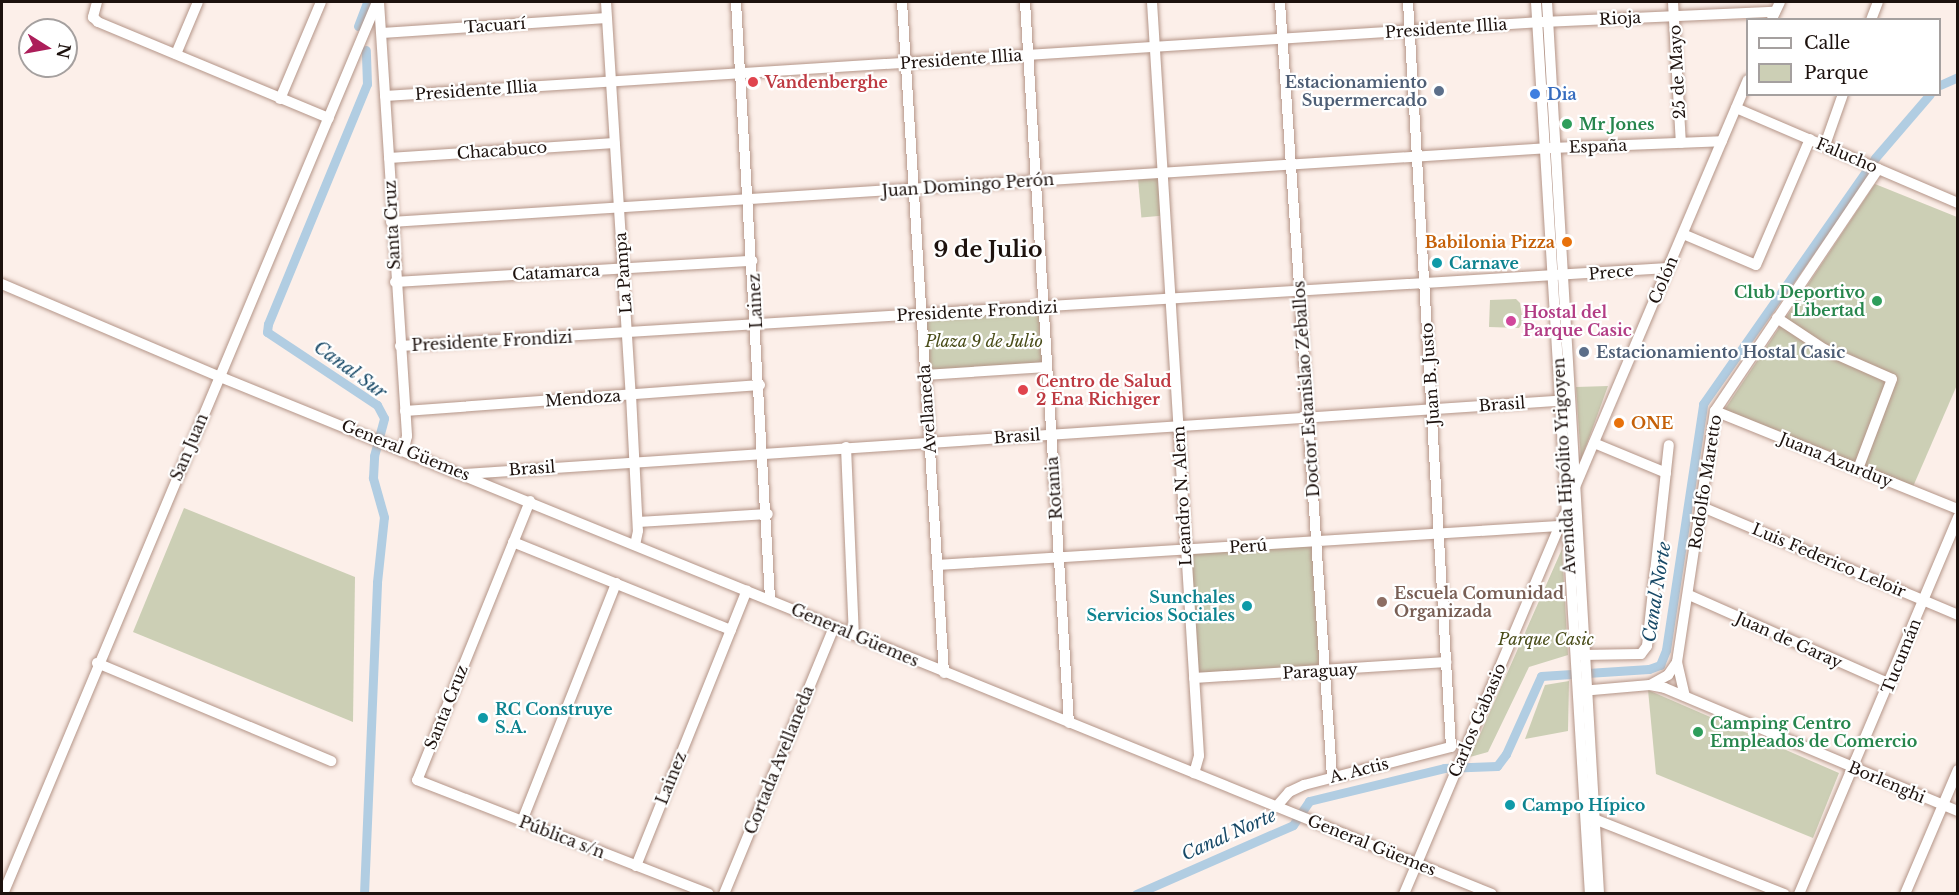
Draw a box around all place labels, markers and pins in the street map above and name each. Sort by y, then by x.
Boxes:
place label: Vandenberghe [765,72,888,92]
place label: Estacionamiento Supermercado [1285,72,1427,110]
marker: Vandenberghe [746,75,760,89]
marker: Estacionamiento Supermercado [1432,84,1446,98]
place label: Dia [1547,84,1577,104]
marker: Dia [1528,87,1542,101]
place label: Mr Jones [1579,114,1655,134]
marker: Mr Jones [1560,117,1574,131]
place label: Babilonia Pizza [1425,232,1555,252]
marker: Babilonia Pizza [1560,235,1574,249]
place label: Carnave [1449,253,1519,273]
marker: Carnave [1430,256,1444,270]
place label: Club Deportivo Libertad [1734,282,1865,320]
marker: Club Deportivo Libertad [1870,294,1884,308]
place label: Hostal del Parque Casic [1523,302,1632,340]
marker: Hostal del Parque Casic [1504,314,1518,328]
place label: Estacionamiento Hostal Casic [1596,342,1845,362]
marker: Estacionamiento Hostal Casic [1577,345,1591,359]
place label: Centro de Salud 2 Ena Richiger [1036,371,1172,409]
marker: Centro de Salud 2 Ena Richiger [1014,381,1032,399]
place label: ONE [1631,413,1673,433]
marker: ONE [1612,416,1626,430]
place label: Escuela Comunidad Organizada [1394,583,1564,621]
place label: Sunchales Servicios Sociales [1087,587,1235,625]
marker: Escuela Comunidad Organizada [1375,595,1389,609]
marker: Sunchales Servicios Sociales [1240,599,1254,613]
place label: RC Construye S.A. [495,699,613,737]
marker: RC Construye S.A. [476,711,490,725]
place label: Camping Centro Empleados de Comercio [1710,713,1917,751]
marker: Camping Centro Empleados de Comercio [1691,725,1705,739]
place label: Campo Hípico [1522,795,1645,815]
marker: Campo Hípico [1503,798,1517,812]

